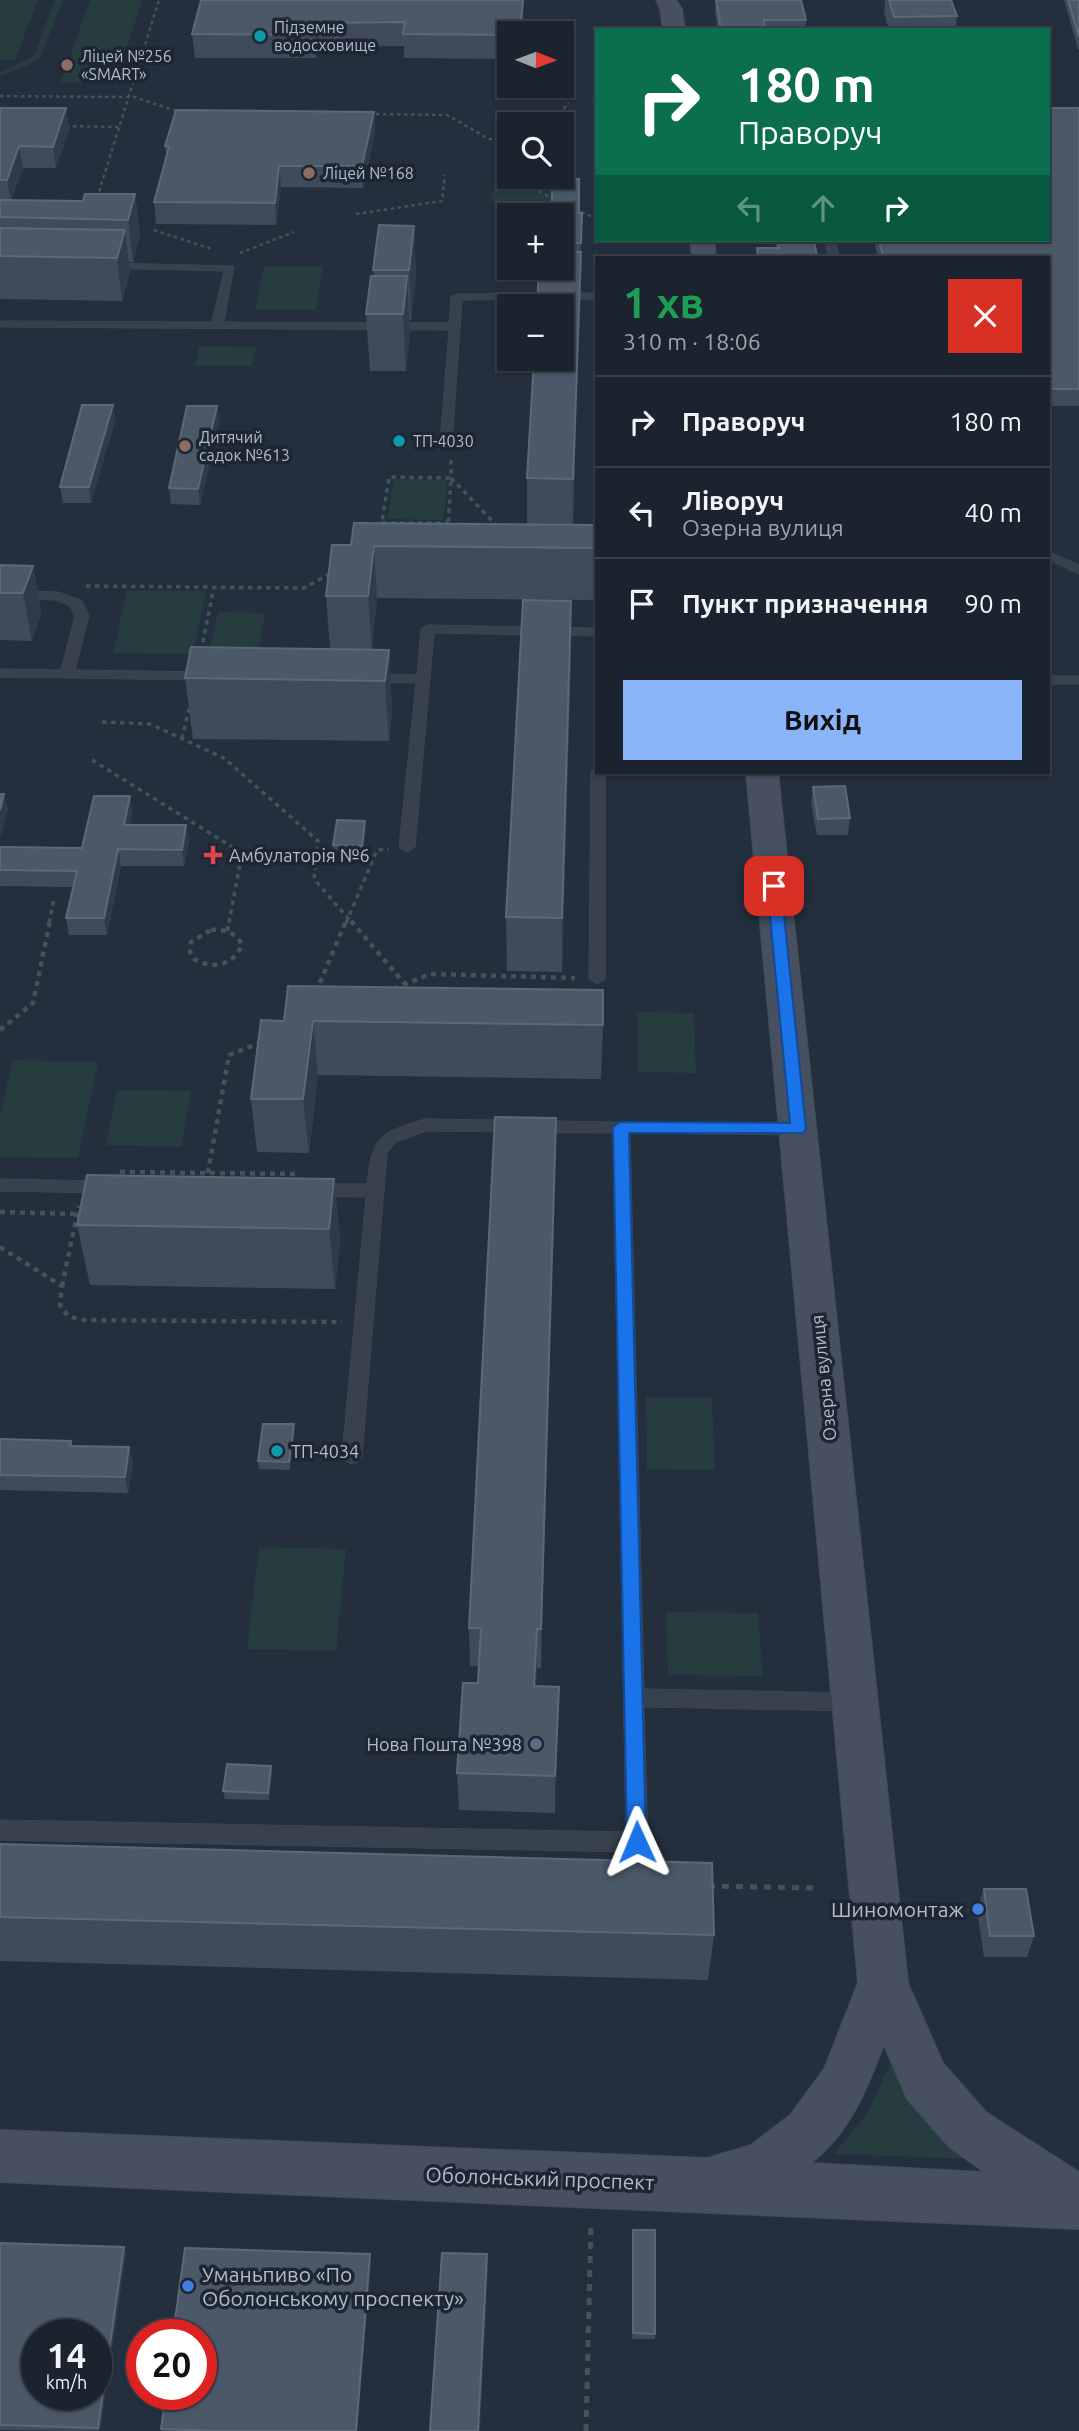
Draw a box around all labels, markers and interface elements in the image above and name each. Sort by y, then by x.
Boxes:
place label: Підземне водосховище [274,18,376,54]
north arrow [497,21,574,98]
map controls [497,21,574,371]
marker: Підземне водосховище [252,28,268,44]
place label: Ліцей №256 «SMART» [81,47,172,83]
icon: right [623,56,714,147]
text: 180 m [738,56,875,111]
marker: Ліцей №256 «SMART» [59,57,75,73]
button: search [497,112,574,189]
text: Праворуч [738,114,883,150]
place label: Ліцей №168 [323,164,414,182]
marker: Ліцей №168 [301,165,317,181]
icon: left [731,189,769,227]
icon: ahead [804,189,842,227]
icon: right [877,189,915,227]
button: + [497,203,574,280]
text: 1 хв [623,279,704,326]
button: close [948,279,1022,353]
button: − [497,294,574,371]
text: 310 m · 18:06 [623,329,761,354]
icon: right [623,403,661,441]
text: Праворуч [682,407,805,436]
text: 180 m [950,407,1022,436]
place label: Дитячий садок №613 [199,428,290,464]
place label: ТП-4030 [413,432,474,450]
marker: ТП-4030 [391,433,407,449]
marker: Дитячий садок №613 [177,438,193,454]
text: Ліворуч [682,486,784,515]
icon: left [623,494,661,532]
text: 40 m [964,498,1022,527]
text: Озерна вулиця [682,515,844,540]
icon: arrive [623,585,661,623]
text: Пункт призначення [682,589,928,618]
text: 90 m [964,589,1022,618]
button: Вихід [623,680,1022,760]
marker: Амбулаторія №6 [203,845,223,865]
place label: Амбулаторія №6 [229,845,370,865]
pin [744,856,804,916]
icon: arrive [755,867,793,905]
street label: Озерна вулиця [806,1314,840,1442]
place label: ТП-4034 [291,1441,359,1461]
marker: ТП-4034 [269,1443,285,1459]
place label: Нова Пошта №398 [366,1734,522,1754]
marker: Нова Пошта №398 [528,1736,544,1752]
position arrow [600,1805,674,1879]
place label: Шиномонтаж [831,1897,964,1921]
marker: Шиномонтаж [970,1901,986,1917]
street label: Оболонський проспект [425,2162,656,2194]
place label: Уманьпиво «По Оболонському проспекту» [202,2262,464,2310]
marker: Уманьпиво «По Оболонському проспекту» [180,2278,196,2294]
speed limit sign: 20 [126,2319,217,2410]
text: 14 [47,2335,86,2375]
text: km/h [46,2372,87,2392]

